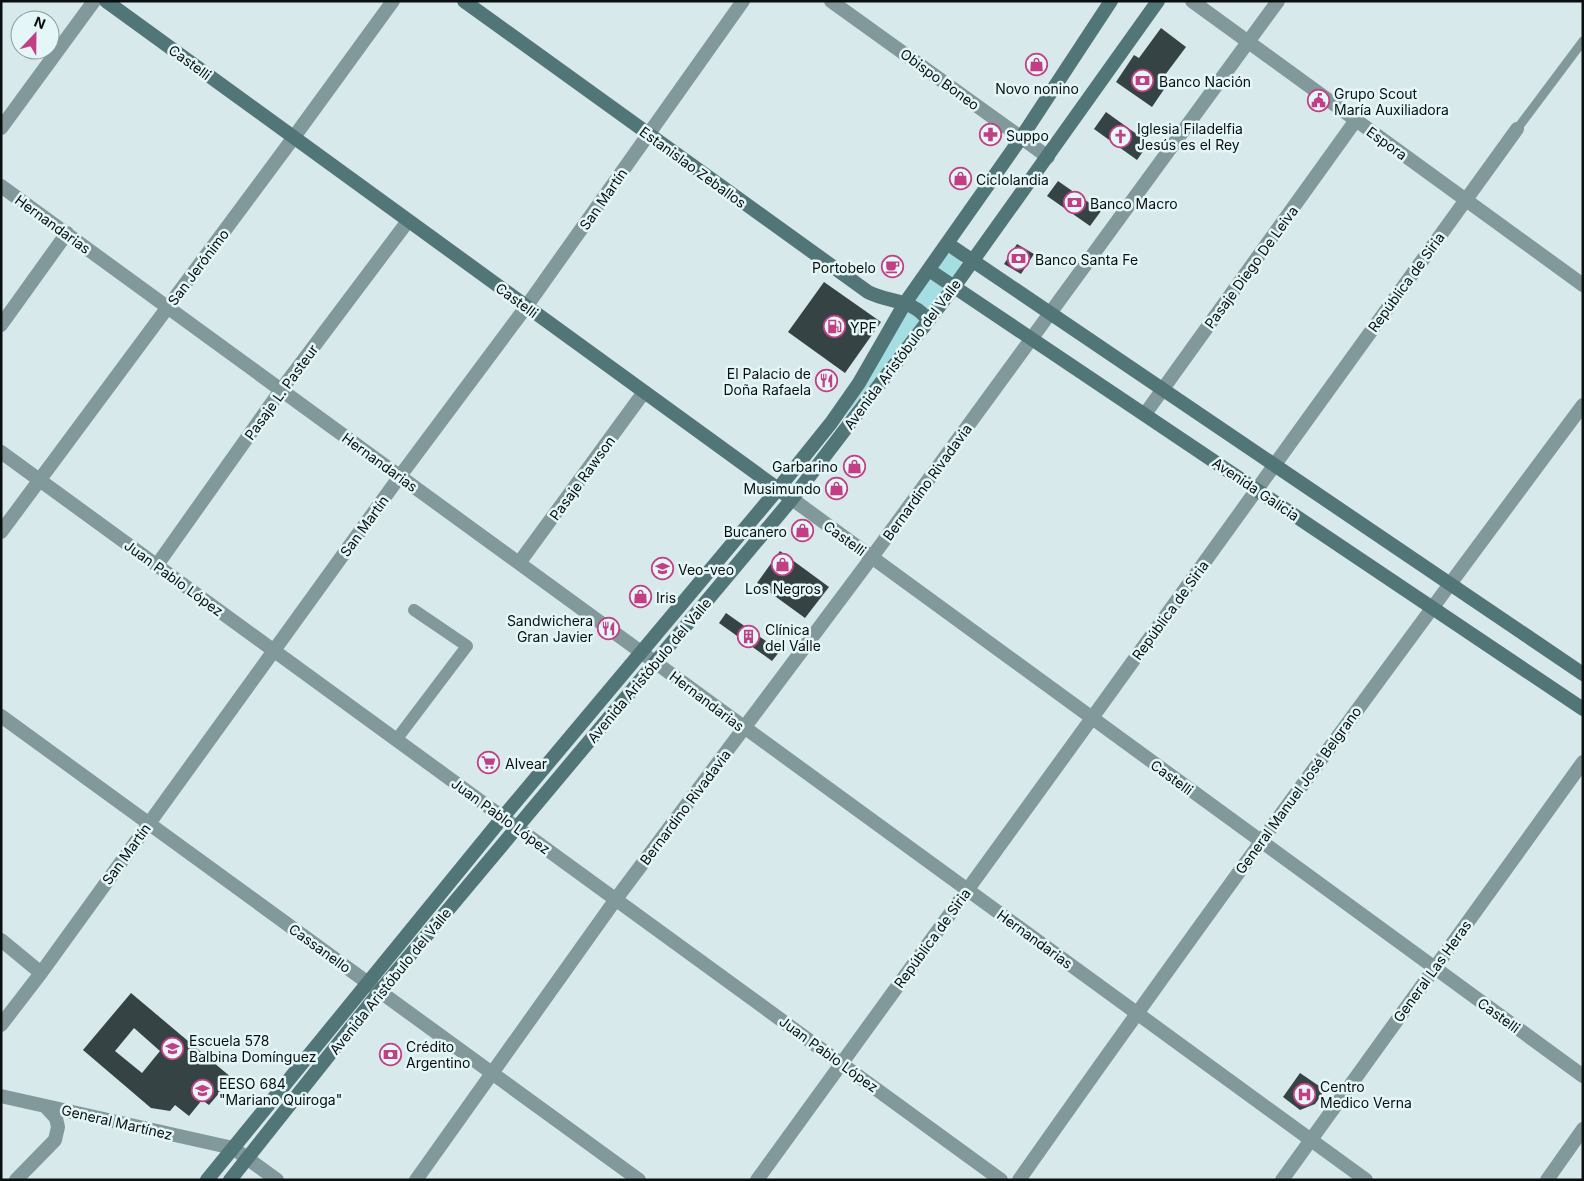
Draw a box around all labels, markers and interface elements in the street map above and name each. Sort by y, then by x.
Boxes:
north arrow [10,10,60,60]
text: N [32,13,48,32]
street label: Castelli [165,41,215,83]
street label: Obispo Boneo [897,45,983,113]
shop icon: Novo nonino [1025,53,1049,77]
bank icon: Banco Nación [1131,69,1155,93]
place label: Banco Nación [1159,73,1251,90]
place label: Novo nonino [995,80,1079,97]
place label: Grupo Scout María Auxiliadora [1334,85,1449,118]
public building icon: Grupo Scout María Auxiliadora [1306,89,1330,113]
place label: Iglesia Filadelfia Jesús es el Rey [1137,120,1243,153]
street label: Estanislao Zeballos [637,123,749,211]
pharmacy icon: Suppo [978,123,1002,147]
street label: Espora [1363,123,1411,163]
church icon: Iglesia Filadelfia Jesús es el Rey [1109,124,1133,148]
place label: Suppo [1006,127,1049,144]
street label: San Martín [576,165,630,233]
shop icon: Ciclolandia [948,167,972,191]
place label: Ciclolandia [976,171,1049,188]
street label: Hernandarias [12,191,94,257]
bank icon: Banco Macro [1062,191,1086,215]
place label: Banco Macro [1090,195,1178,212]
street label: Pasaje Diego De Leiva [1201,202,1301,332]
street label: San Jerónimo [164,226,232,308]
street label: República de Siria [1364,229,1448,335]
bank icon: Banco Santa Fe [1007,247,1031,271]
place label: Banco Santa Fe [1035,251,1138,268]
cafe icon: Portobelo [880,255,904,279]
place label: Portobelo [812,259,876,276]
street label: Avenida Aristóbulo del Valle [840,276,964,432]
street label: Castelli [492,279,542,321]
fuel station icon: YPF [822,315,846,339]
place label: YPF [850,319,877,336]
street label: Pasaje L. Pasteur [241,341,321,443]
place label: El Palacio de Doña Rafaela [723,365,811,398]
restaurant icon: El Palacio de Doña Rafaela [815,369,839,393]
street label: Bernardino Rivadavia [879,420,975,544]
street label: Hernandarias [339,429,421,495]
street label: Pasaje Rawson [546,433,618,523]
shop icon: Garbarino [842,454,866,478]
street label: Avenida Galicia [1209,454,1303,524]
place label: Garbarino [772,458,838,475]
shop icon: Musimundo [825,476,849,500]
place label: Musimundo [744,480,821,497]
street label: San Martín [336,492,392,560]
street label: Castelli [820,517,870,559]
shop icon: Bucanero [791,519,815,543]
place label: Bucanero [724,523,787,540]
street label: Juan Pablo López [121,536,227,620]
shop icon: Los Negros [771,553,795,577]
school or university icon: Veo-veo [650,557,674,581]
street label: República de Siria [1128,557,1212,663]
place label: Veo-veo [678,561,734,578]
place label: Los Negros [745,580,821,597]
shop icon: Iris [628,585,652,609]
place label: Iris [656,589,676,606]
street label: Avenida Aristóbulo del Valle [583,594,715,746]
place label: Sandwichera Gran Javier [507,612,593,645]
restaurant icon: Sandwichera Gran Javier [597,616,621,640]
place label: Clínica del Valle [765,621,821,654]
building icon: Clínica del Valle [737,625,761,649]
street label: Hernandarias [666,667,748,735]
street label: General Manuel José Belgrano [1231,703,1365,877]
street label: Bernardino Rivadavia [636,746,734,868]
supermarket icon: Alvear [477,751,501,775]
place label: Alvear [505,755,547,772]
street label: Castelli [1147,756,1197,798]
street label: Juan Pablo López [448,774,554,858]
street label: San Martín [98,820,154,888]
street label: República de Siria [890,885,974,991]
street label: Avenida Aristóbulo del Valle [326,904,454,1058]
street label: Hernandarias [994,906,1076,972]
street label: General Las Heras [1389,917,1475,1025]
street label: Cassanello [286,920,354,976]
street label: Castelli [1474,994,1524,1036]
street label: Juan Pablo López [776,1012,882,1096]
place label: Escuela 578 Balbina Domínguez [189,1032,316,1065]
school or university icon: Escuela 578 Balbina Domínguez [161,1036,185,1060]
place label: Crédito Argentino [406,1038,470,1071]
bank icon: Crédito Argentino [378,1042,402,1066]
place label: EESO 684 "Mariano Quiroga" [219,1075,342,1108]
place label: Centro Medico Verna [1320,1078,1412,1111]
school or university icon: EESO 684 "Mariano Quiroga" [191,1079,215,1103]
hospital icon: Centro Medico Verna [1292,1082,1316,1106]
street label: General Martínez [60,1101,174,1143]

